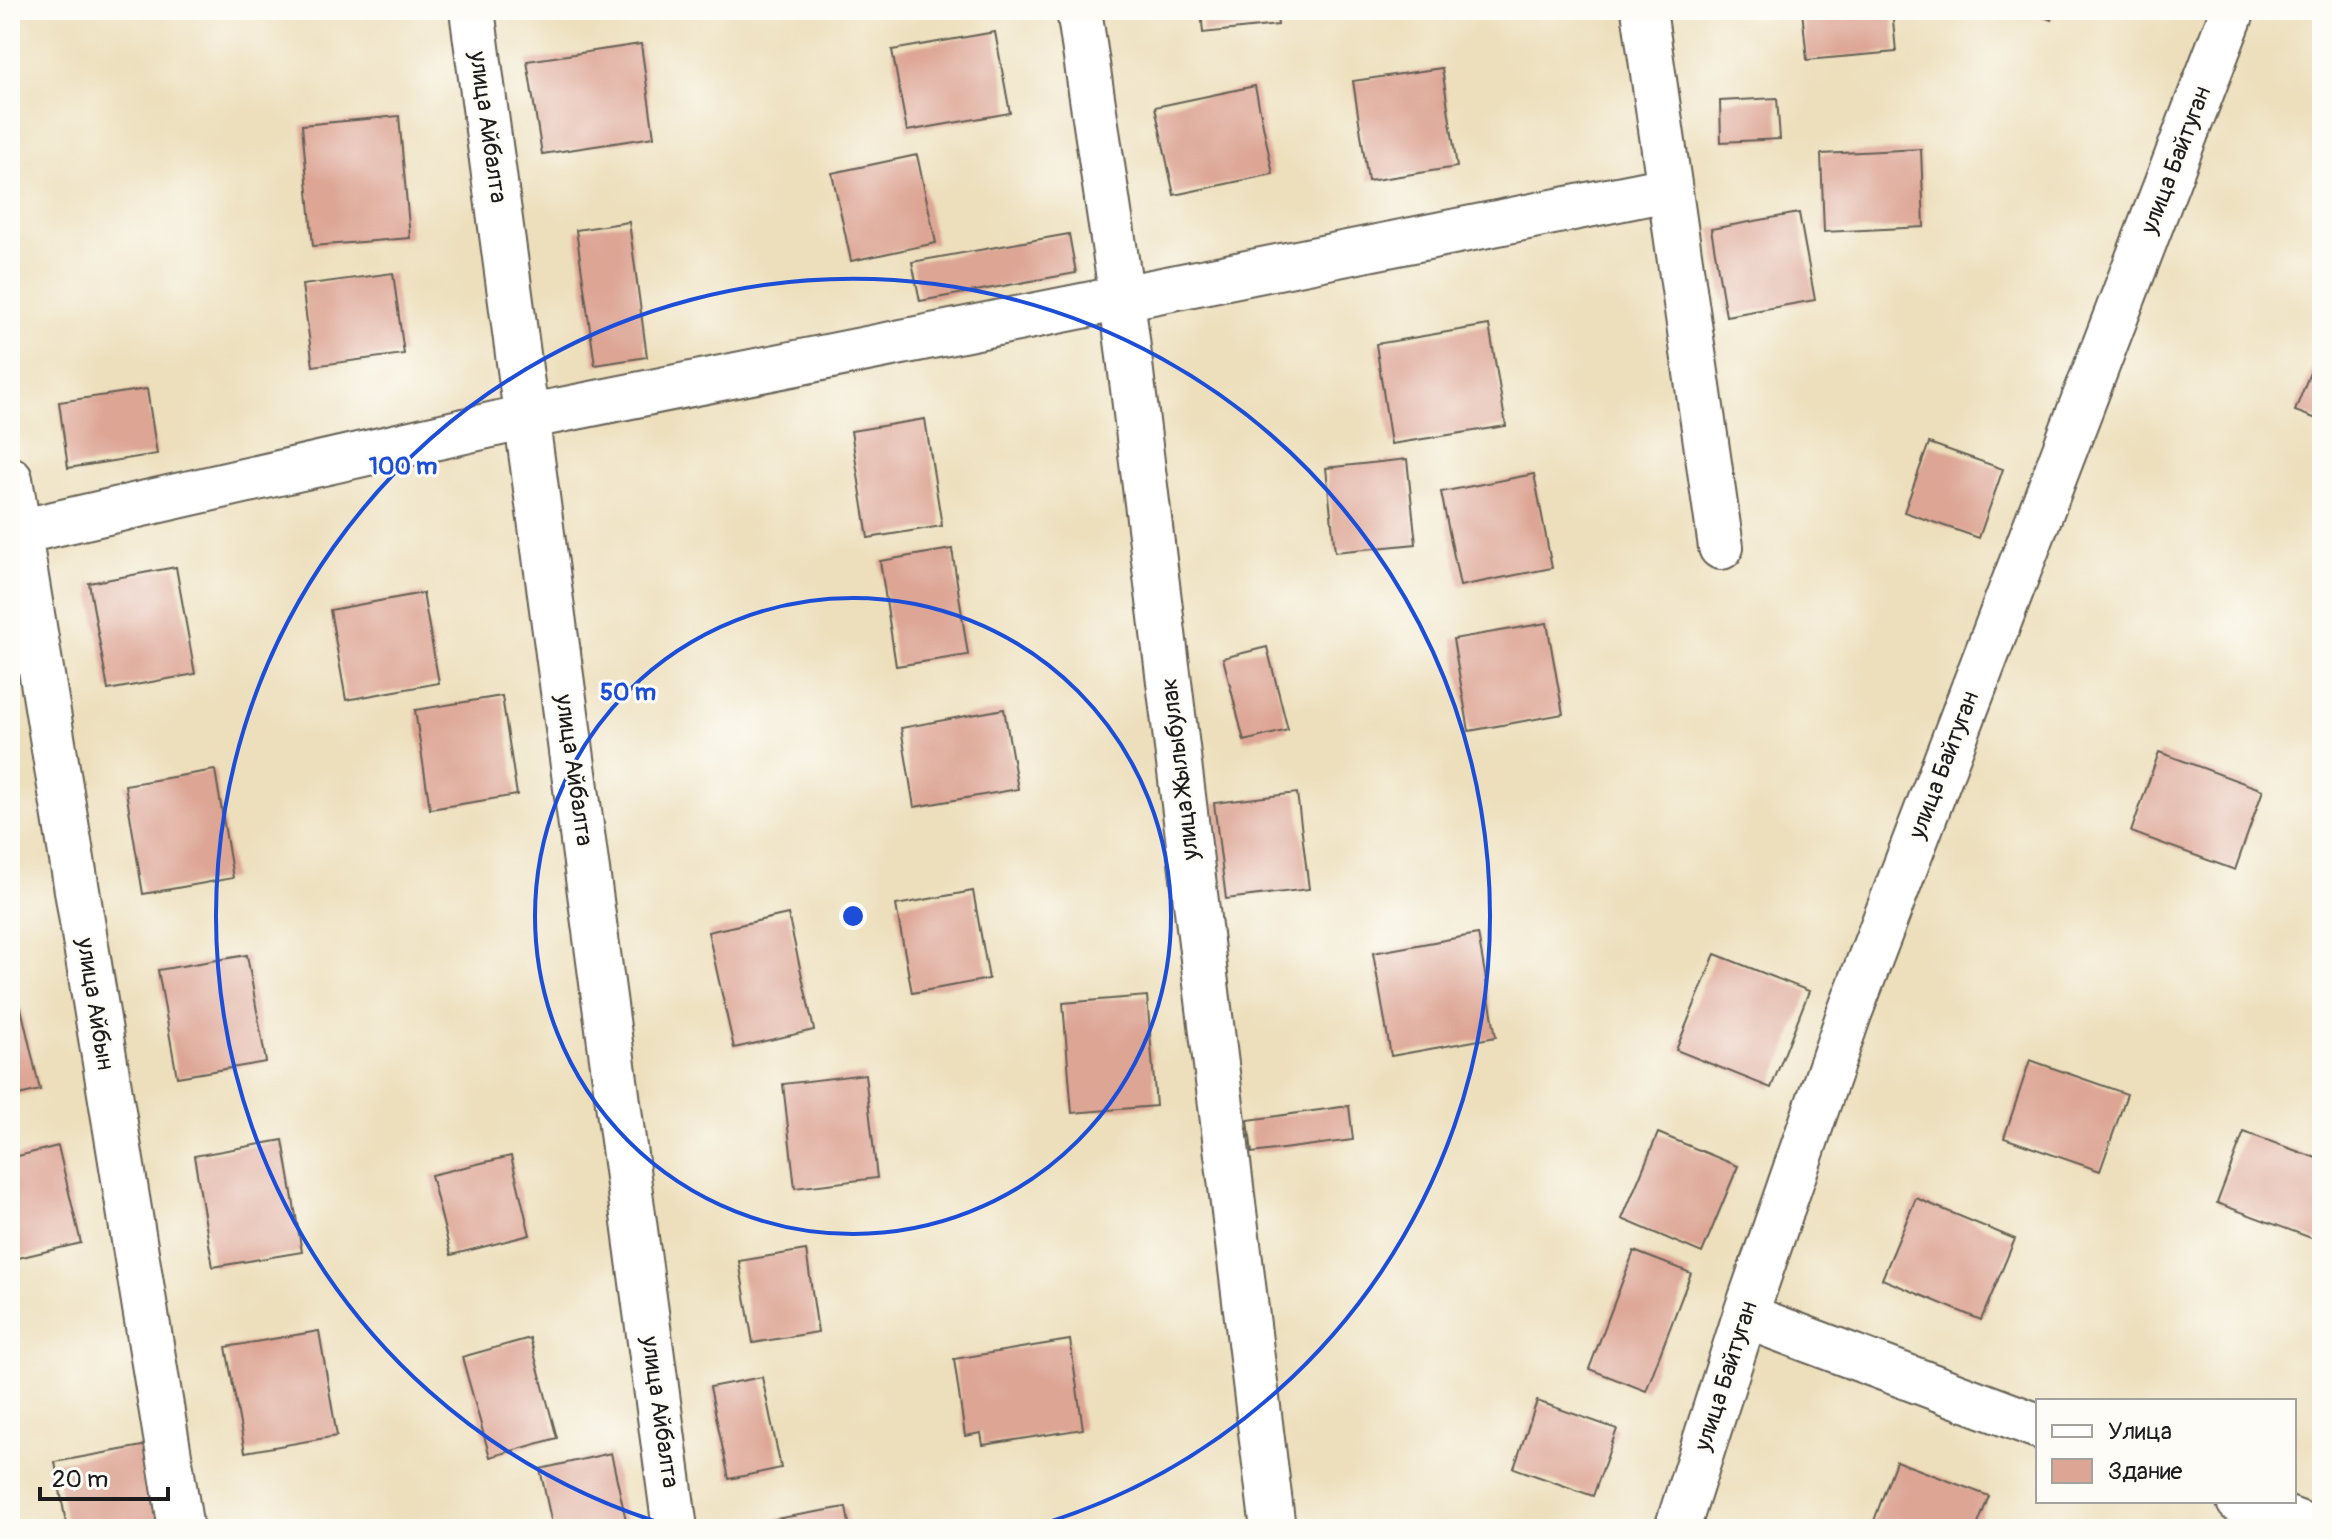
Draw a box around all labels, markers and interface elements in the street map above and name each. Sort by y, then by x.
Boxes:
street label: улица Айбалта [463,48,513,205]
street label: улица Байтуган [2134,82,2217,239]
text: 100 m [369,452,437,481]
street label: улица Жылыбулак [1154,676,1206,863]
text: 50 m [600,678,656,707]
street label: улица Байтуган [1902,687,1985,844]
street label: улица Айбалта [549,691,599,848]
centre of rings [839,902,867,930]
street label: улица Айбын [70,935,120,1072]
street label: улица Байтуган [1688,1298,1764,1455]
street label: улица Айбалта [635,1333,685,1490]
legend [2036,1399,2296,1503]
text: Улица [2108,1417,2172,1446]
scale bar [40,1451,168,1501]
text: Здание [2108,1457,2183,1486]
text: 20 m [52,1465,108,1494]

